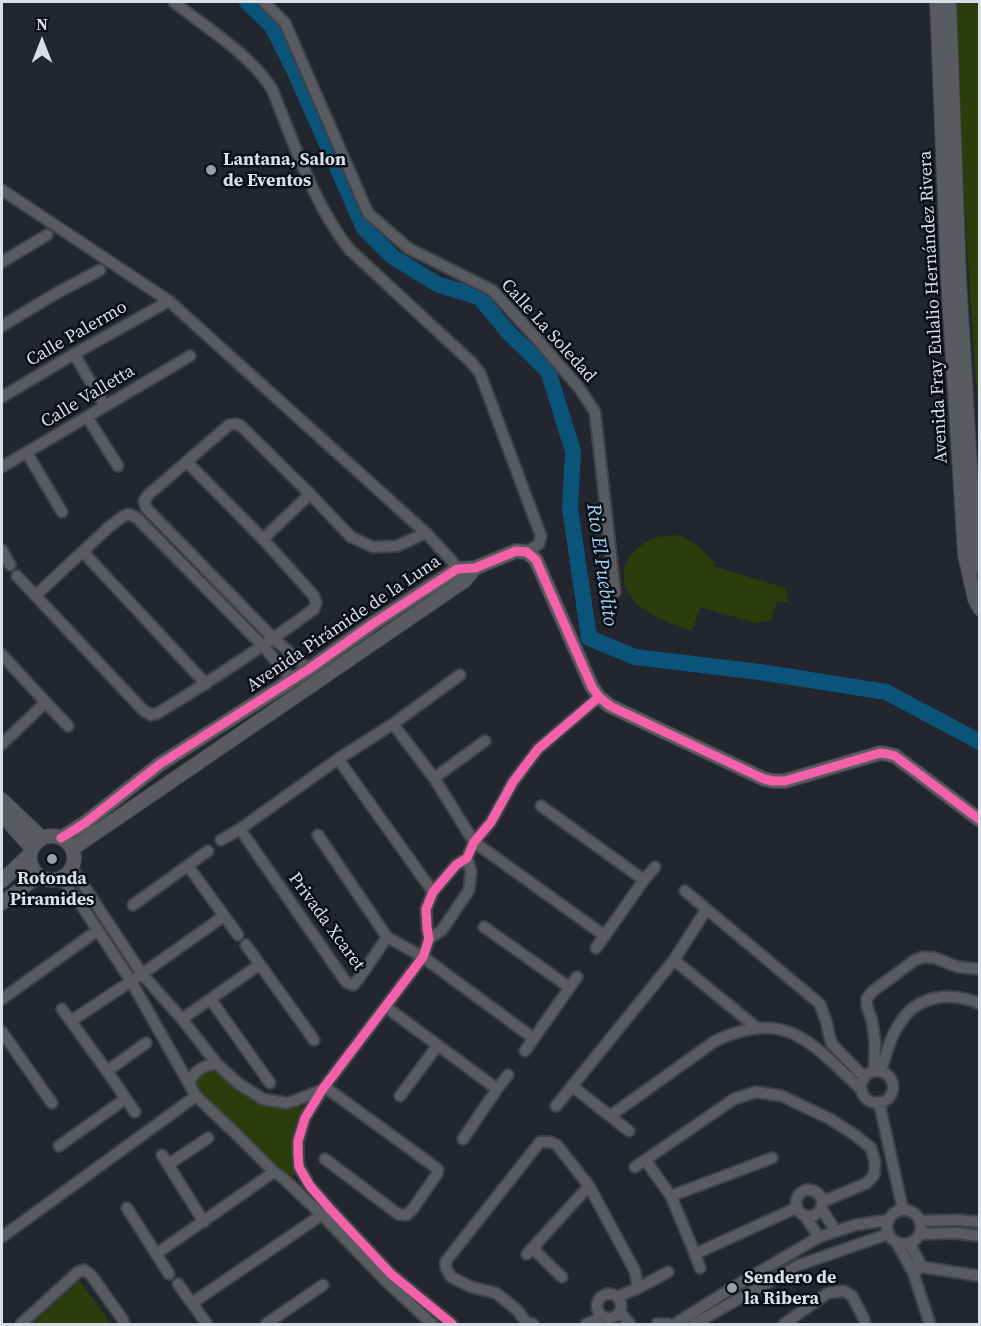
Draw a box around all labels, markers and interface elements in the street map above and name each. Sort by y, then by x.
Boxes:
north arrow [12,12,72,72]
text: N [36,13,48,35]
place label: Lantana, Salon de Eventos [223,149,346,192]
street label: Avenida Fray Eulalio Hernández Rivera [915,150,953,464]
marker: Lantana, Salon de Eventos [204,163,218,177]
street label: Calle La Soledad [496,275,600,387]
street label: Calle Palermo [23,296,131,372]
street label: Calle Valletta [37,361,139,433]
water label: Rio El Pueblito [581,502,621,628]
street label: Avenida Pirámide de la Luna [243,551,445,697]
marker: Rotonda Piramides [45,852,59,866]
place label: Rotonda Piramides [10,868,94,910]
street label: Privada Xcaret [283,869,369,975]
place label: Sendero de la Ribera [744,1267,836,1310]
marker: Sendero de la Ribera [725,1281,739,1295]

